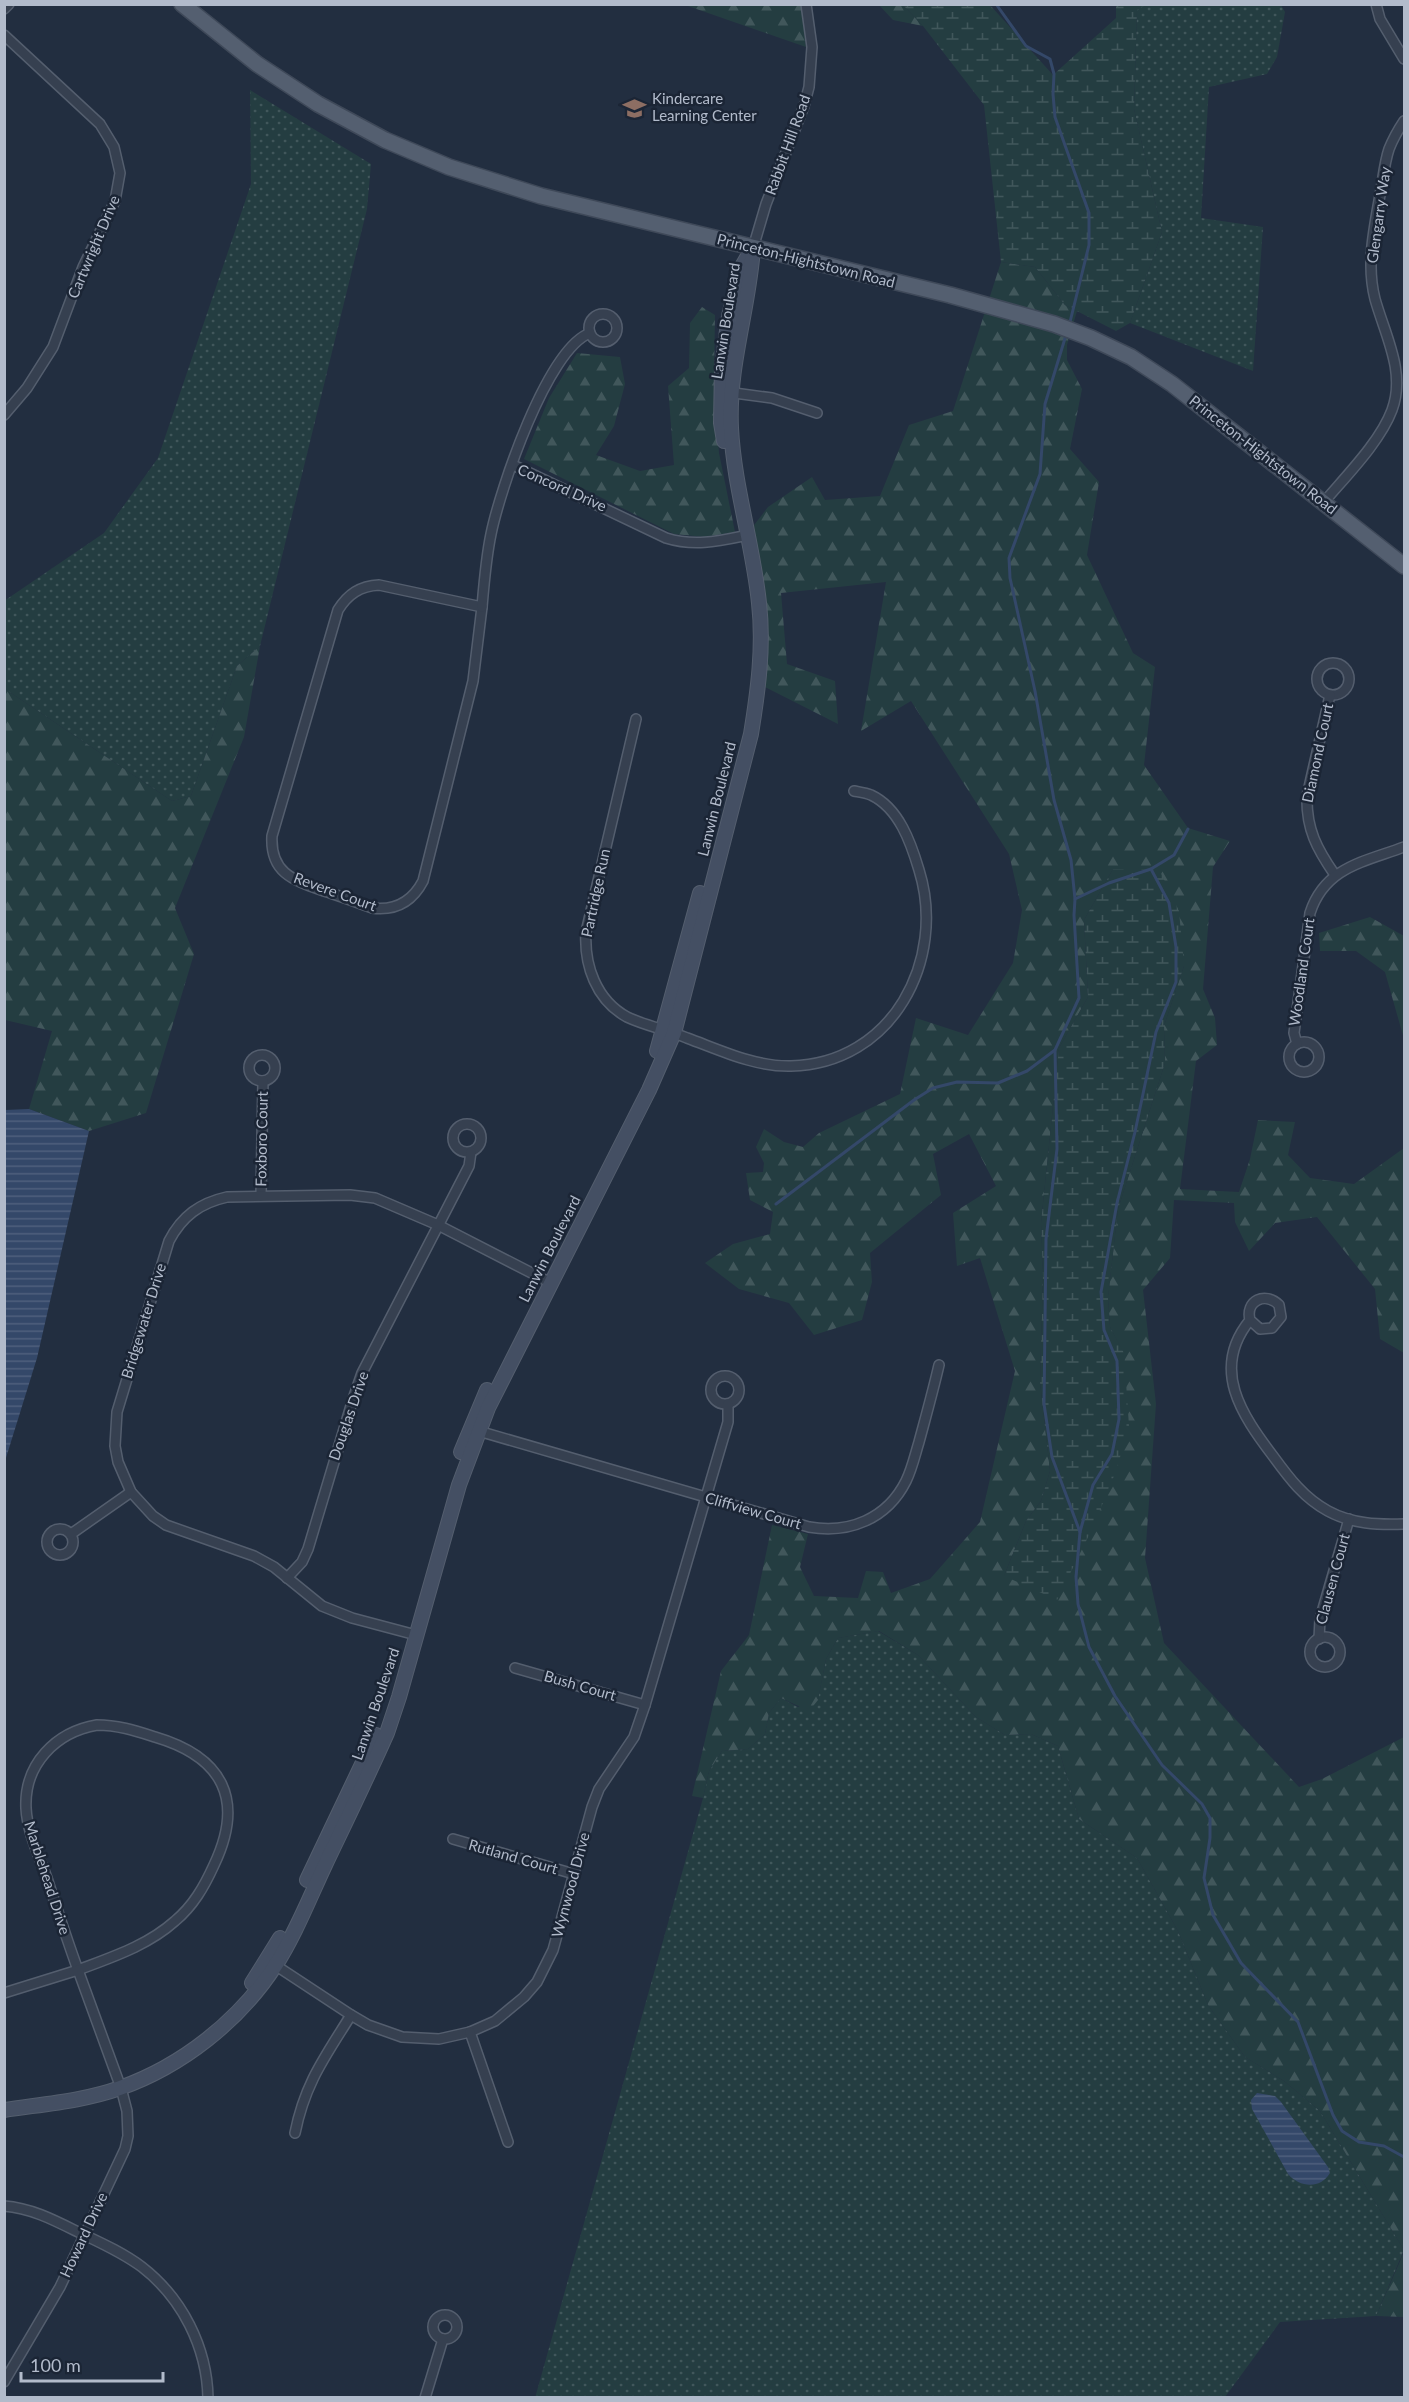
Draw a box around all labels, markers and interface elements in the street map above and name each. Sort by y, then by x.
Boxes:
place label: Kindercare Learning Center [652,89,757,124]
street label: Rabbit Hill Road [761,92,814,197]
school or university icon: Kindercare Learning Center [621,95,647,121]
street label: Glengarry Way [1362,165,1394,264]
street label: Cartwright Drive [63,192,123,301]
street label: Princeton-Hightstown Road [715,229,897,291]
street label: Lanwin Boulevard [707,261,743,380]
street label: Princeton-Hightstown Road [1186,391,1341,518]
street label: Concord Drive [515,459,610,515]
street label: Diamond Court [1298,701,1336,804]
street label: Lanwin Boulevard [693,740,739,858]
street label: Partridge Run [577,847,613,939]
street label: Revere Court [292,868,380,915]
street label: Woodland Court [1284,916,1318,1027]
street label: Foxboro Court [251,1090,271,1187]
street label: Lanwin Boulevard [514,1192,584,1305]
street label: Bridgewater Drive [117,1261,169,1381]
street label: Douglas Drive [324,1369,372,1463]
street label: Cliffview Court [703,1488,804,1533]
street label: Clausen Court [1311,1531,1353,1626]
street label: Lanwin Boulevard [347,1645,403,1762]
street label: Bush Court [542,1666,619,1704]
street label: Marblehead Drive [21,1819,75,1937]
street label: Wynwood Drive [547,1830,593,1939]
street label: Rutland Court [467,1835,561,1878]
street label: Howard Drive [56,2189,111,2280]
scale bar [21,2345,164,2383]
text: 100 m [30,2354,81,2376]

